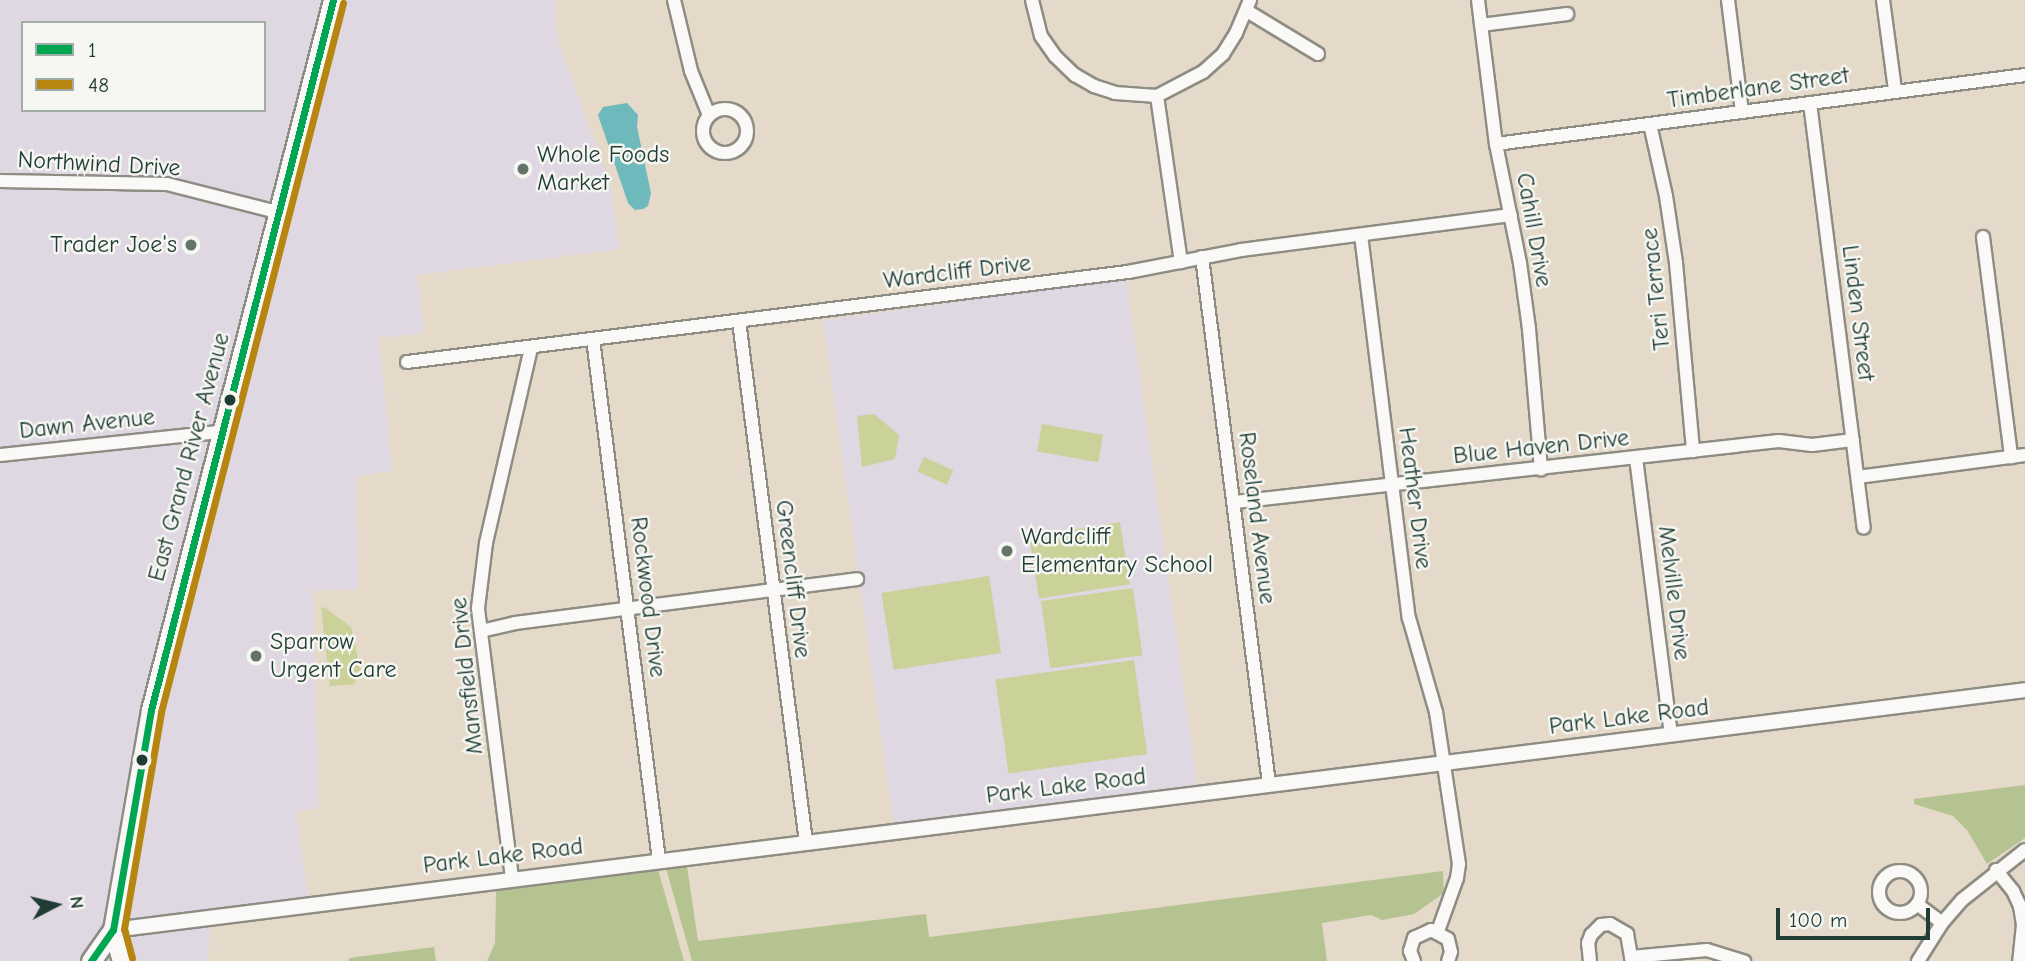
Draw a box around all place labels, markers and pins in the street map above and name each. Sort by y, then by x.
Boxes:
place label: Whole Foods Market [537,141,669,197]
marker: Whole Foods Market [515,161,531,177]
place label: Trader Joe's [50,231,177,259]
marker: Trader Joe's [183,237,199,253]
unlabelled marker [223,393,237,407]
place label: Wardcliff Elementary School [1021,523,1213,579]
marker: Wardcliff Elementary School [999,543,1015,559]
place label: Sparrow Urgent Care [270,628,397,684]
marker: Sparrow Urgent Care [248,648,264,664]
unlabelled marker [135,753,149,767]

